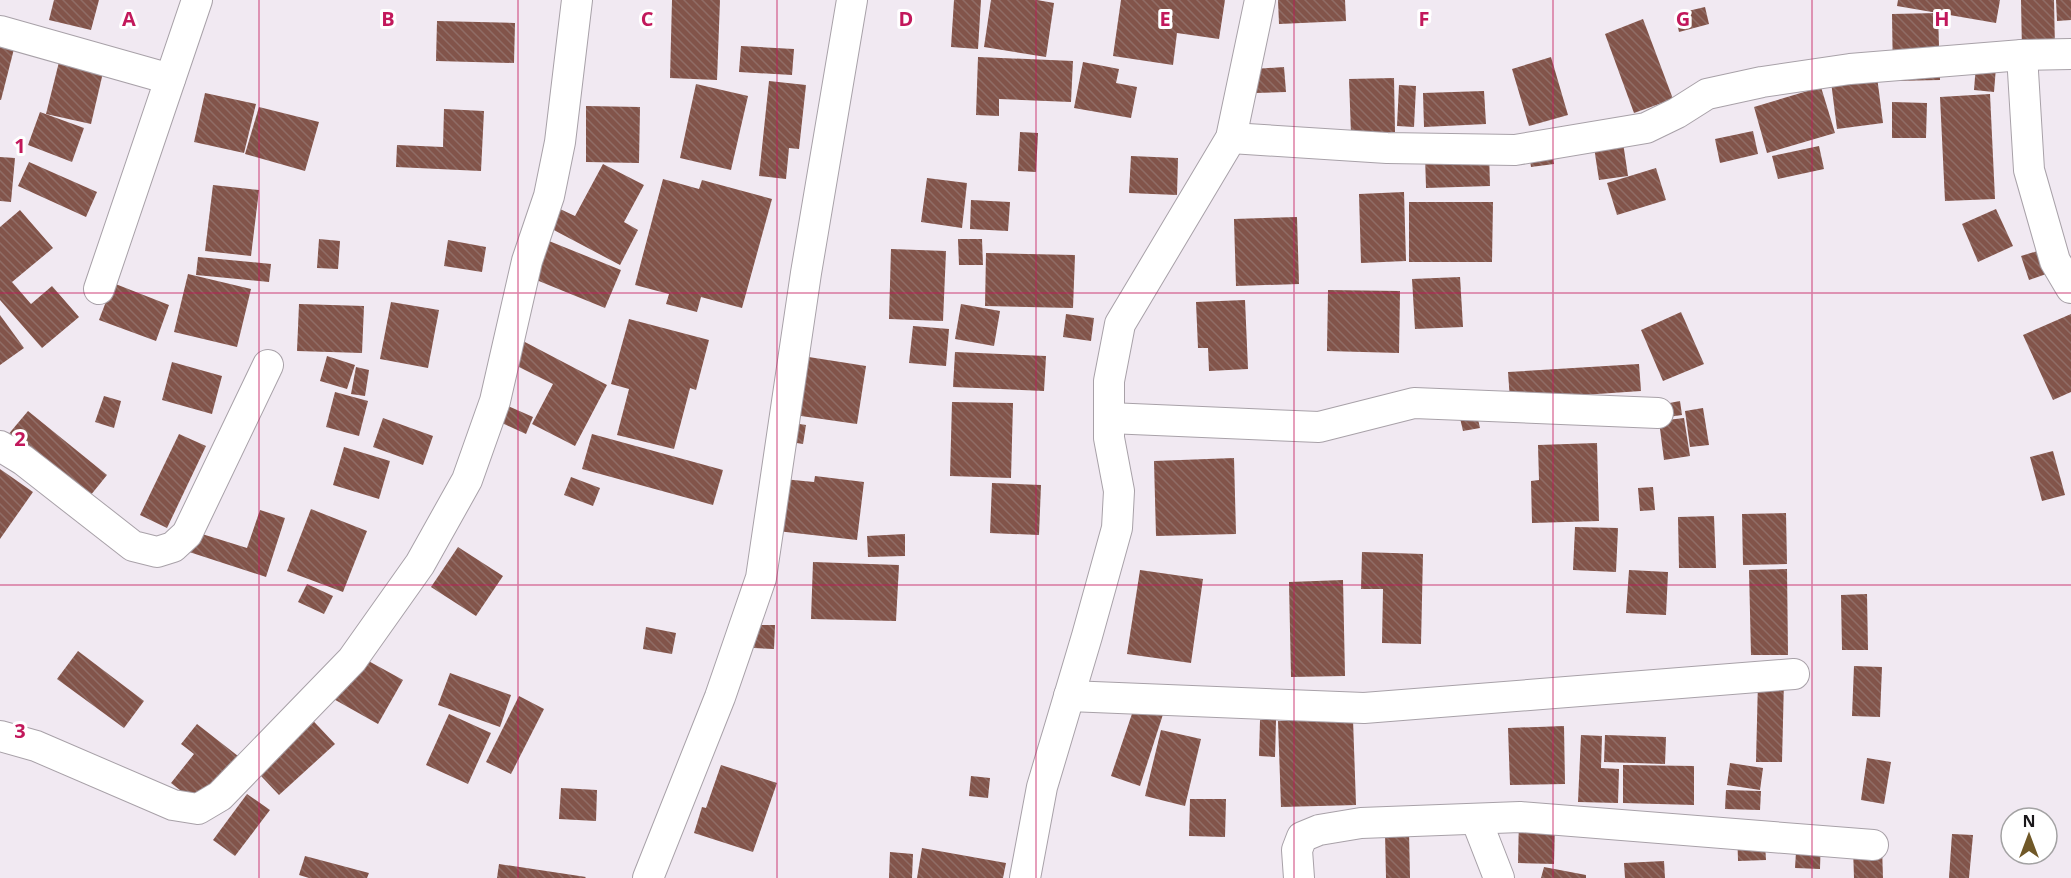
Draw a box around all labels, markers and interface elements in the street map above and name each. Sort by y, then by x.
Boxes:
text: A [122,5,136,32]
text: B [381,5,395,32]
text: C [641,5,654,32]
text: D [899,5,913,32]
text: E [1159,5,1171,32]
text: F [1419,5,1429,32]
text: G [1676,5,1690,32]
text: H [1934,5,1950,32]
text: 1 [14,132,26,159]
text: 2 [14,425,26,452]
text: 3 [14,717,26,744]
north arrow [1999,806,2059,866]
text: N [2022,810,2036,832]

